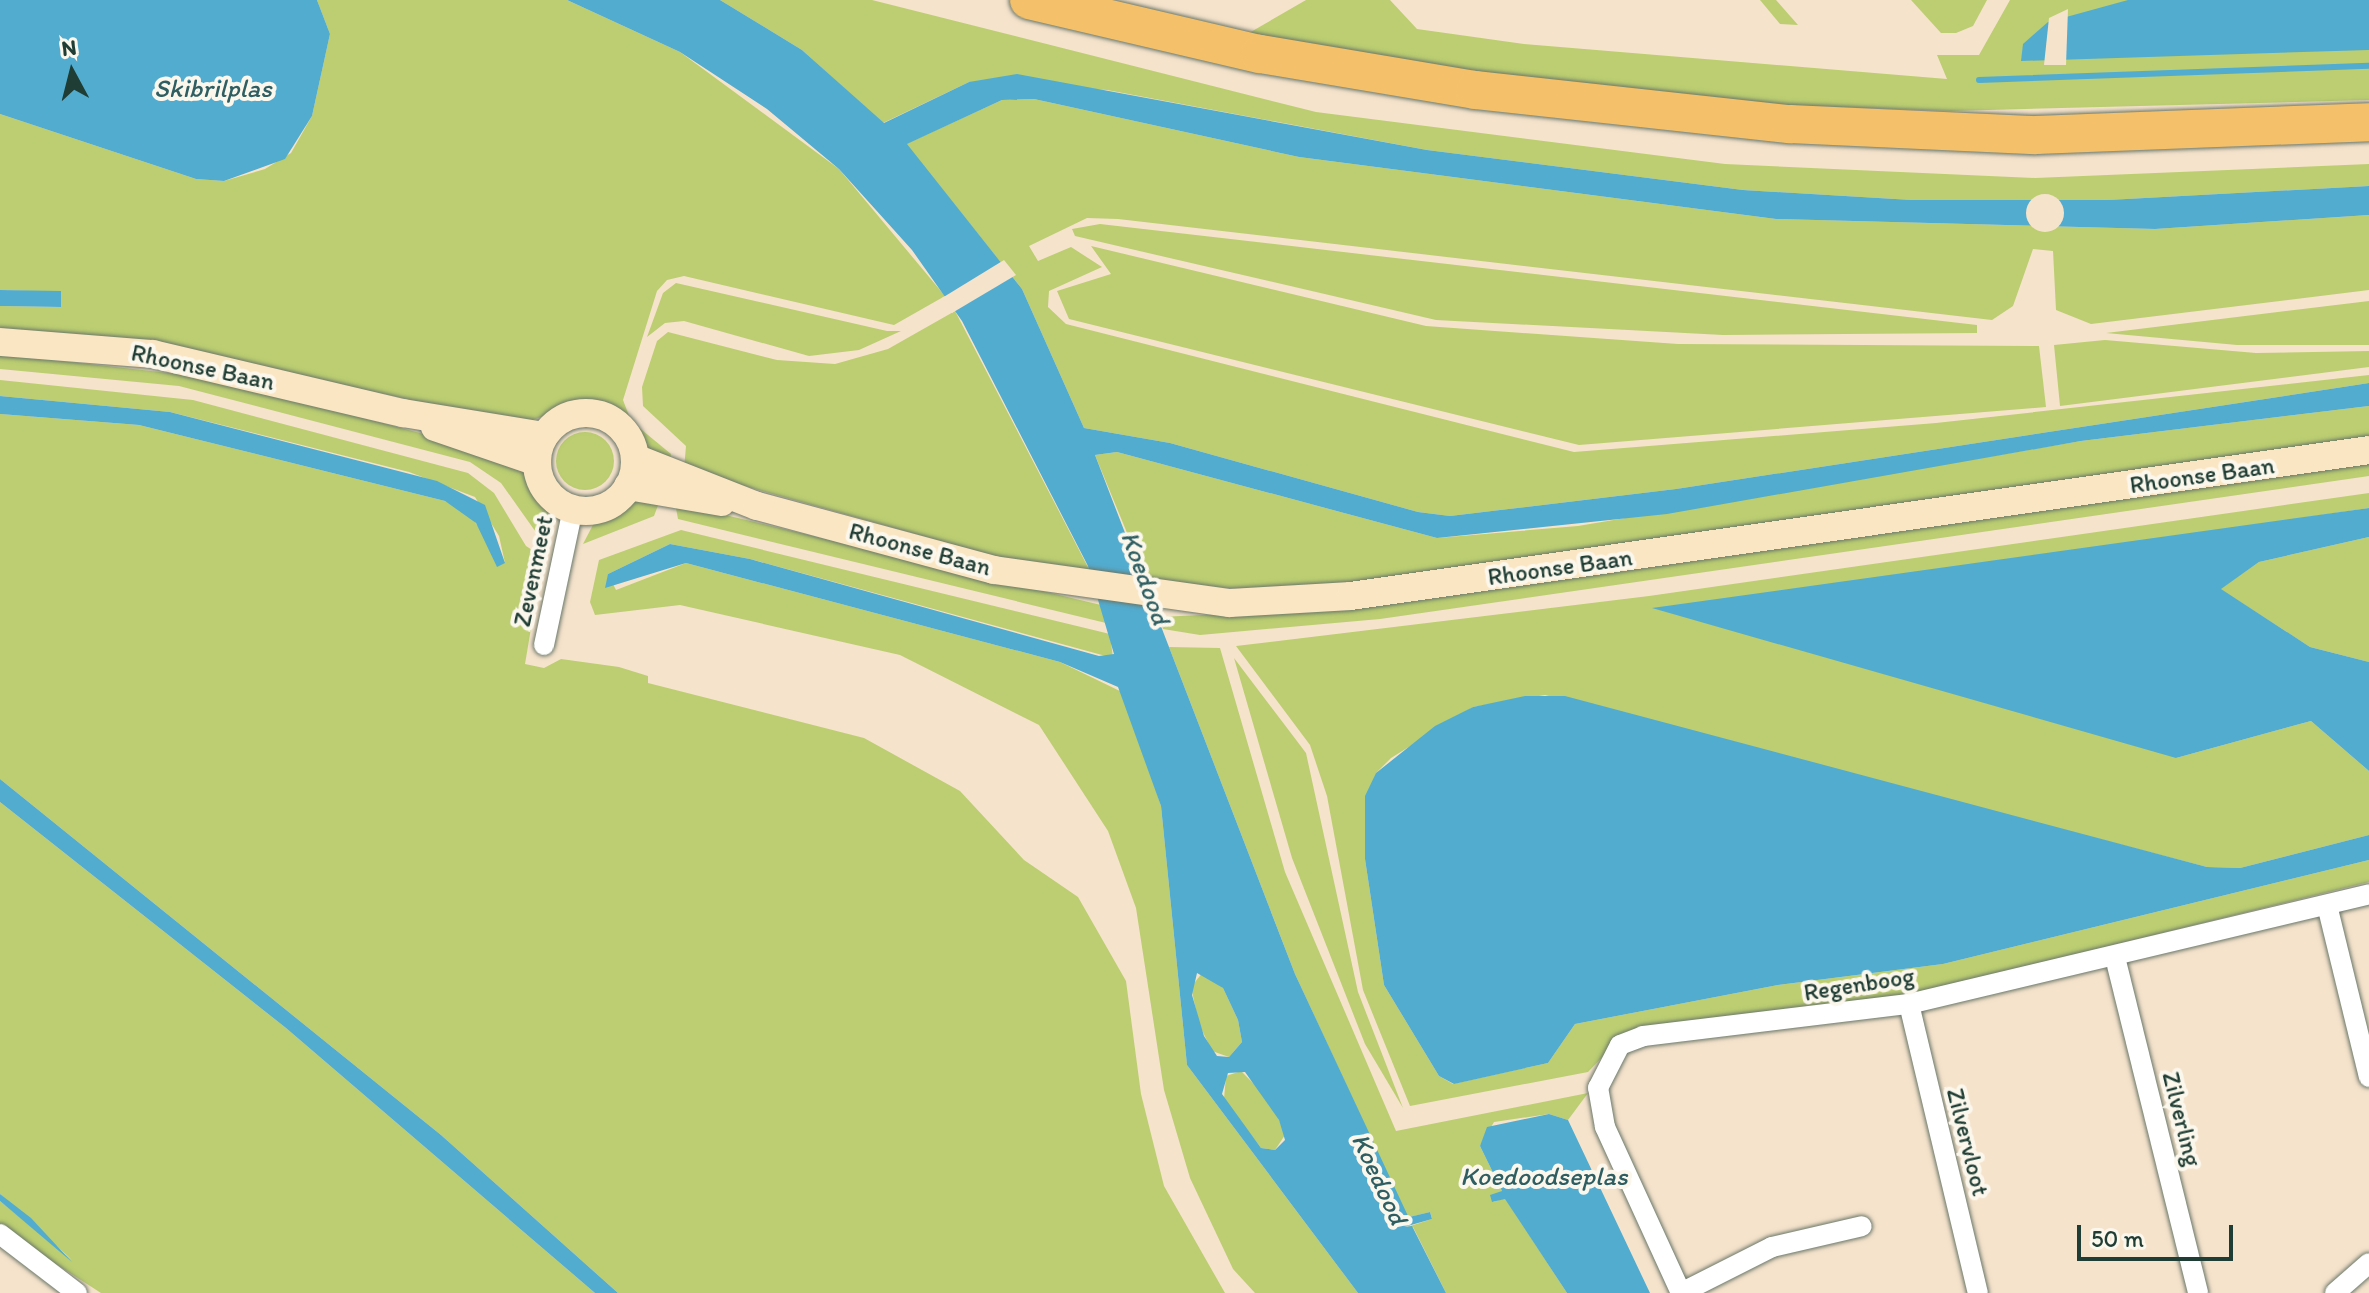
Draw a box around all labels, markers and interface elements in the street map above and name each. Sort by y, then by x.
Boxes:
north arrow [32,32,112,112]
text: N [60,33,78,62]
water label: Skibrilplas [154,73,272,105]
street label: Rhoonse Baan [129,338,277,396]
street label: Rhoonse Baan [2128,451,2276,499]
street label: Zevenmeet [507,513,559,629]
street label: Rhoonse Baan [846,516,994,582]
water label: Koedood [1114,527,1176,629]
street label: Rhoonse Baan [1486,543,1634,591]
street label: Regenboog [1802,961,1916,1007]
street label: Zilverling [2156,1069,2208,1169]
street label: Zilvervloot [1941,1085,1995,1199]
water label: Koedood [1344,1128,1414,1230]
water label: Koedoodseplas [1460,1161,1628,1193]
scale bar [2081,1209,2237,1259]
text: 50 m [2091,1224,2144,1253]

